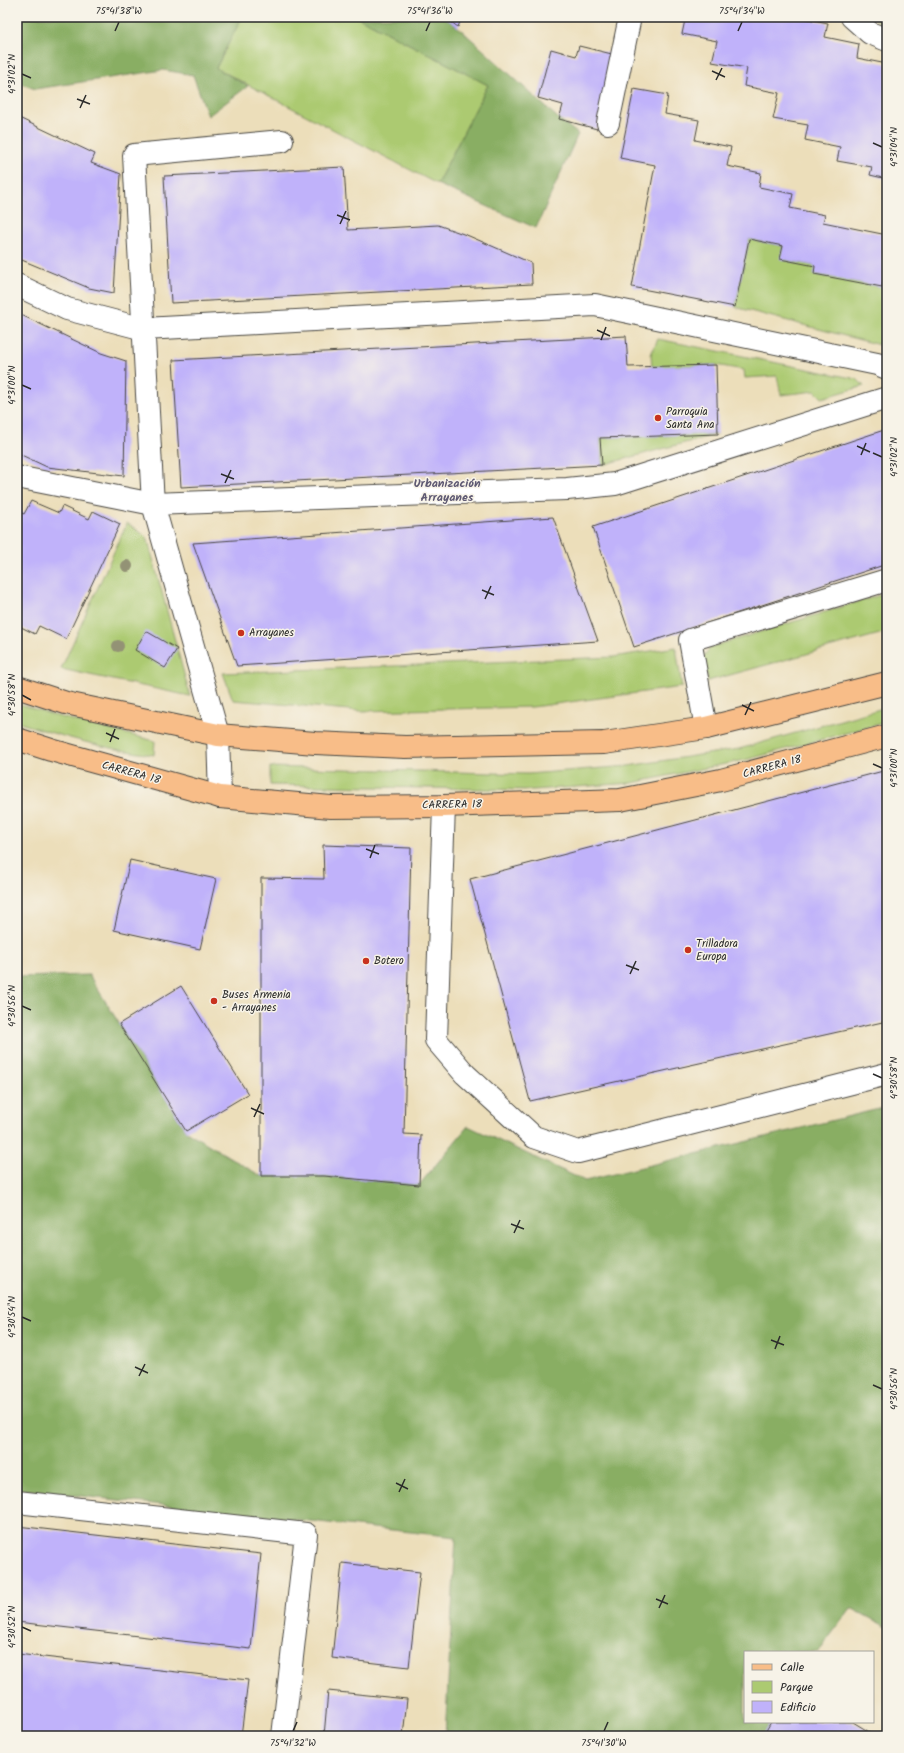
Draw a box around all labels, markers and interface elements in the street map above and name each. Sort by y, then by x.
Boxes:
text: 75°41'38"W [96,3,142,19]
text: 75°41'36"W [407,3,453,19]
text: 75°41'34"W [719,3,765,19]
text: 4°31'02"N [4,54,20,94]
text: 4°31'04"N [886,127,902,167]
text: 4°31'00"N [4,365,20,405]
place label: Parroquia Santa Ana [666,403,714,434]
marker: Parroquia Santa Ana [653,413,663,423]
text: 4°31'02"N [886,437,902,477]
district label: Urbanización Arrayanes [413,474,481,507]
place label: Arrayanes [249,624,294,642]
marker: Arrayanes [236,628,246,638]
text: 4°30'58"N [4,674,20,716]
text: 4°31'00"N [886,748,902,788]
street label: CARRERA 18 [741,750,804,783]
street label: CARRERA 18 [100,757,163,790]
street label: CARRERA 18 [422,795,483,815]
place label: Trilladora Europa [696,935,738,966]
marker: Trilladora Europa [683,945,693,955]
place label: Botero [374,952,404,970]
marker: Botero [361,956,371,966]
text: 4°30'56"N [4,985,20,1027]
place label: Buses Armenia - Arrayanes [222,986,291,1017]
marker: Buses Armenia - Arrayanes [209,996,219,1006]
text: 4°30'58"N [886,1057,902,1099]
text: 4°30'54"N [4,1296,20,1338]
text: 4°30'56"N [886,1368,902,1410]
text: 4°30'52"N [4,1606,20,1648]
legend [744,1651,874,1723]
text: Calle [780,1658,805,1677]
text: Parque [780,1678,814,1697]
text: Edificio [780,1698,816,1717]
text: 75°41'32"W [270,1735,316,1751]
text: 75°41'30"W [581,1735,627,1751]

